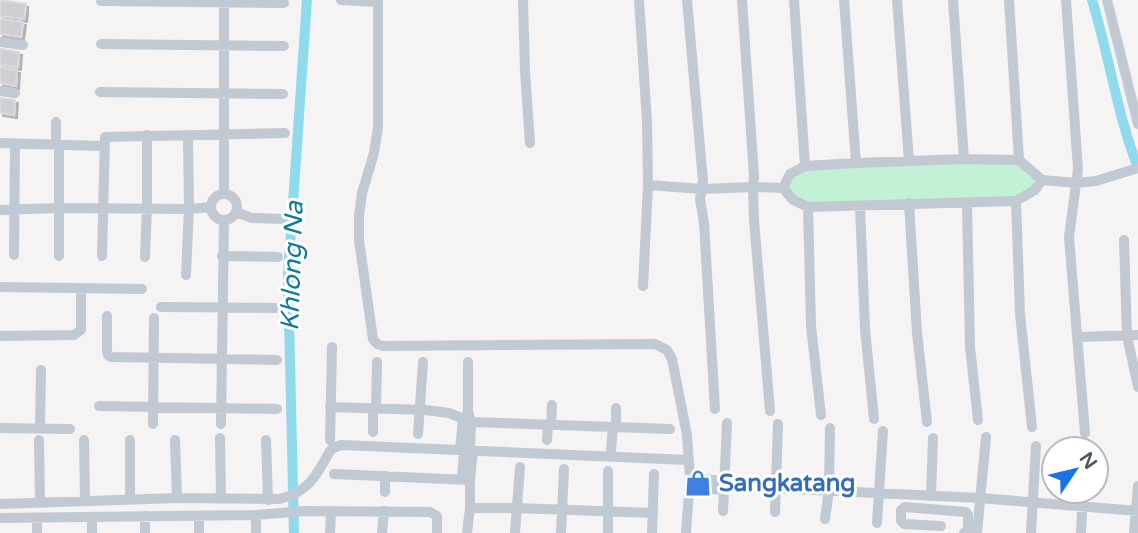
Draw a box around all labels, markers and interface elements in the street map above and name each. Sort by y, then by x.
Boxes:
water label: Khlong Na [274,199,310,332]
north arrow [1040,435,1110,505]
text: N [1075,448,1101,473]
shop icon: Sangkatang [683,468,713,498]
place label: Sangkatang [719,469,856,498]

